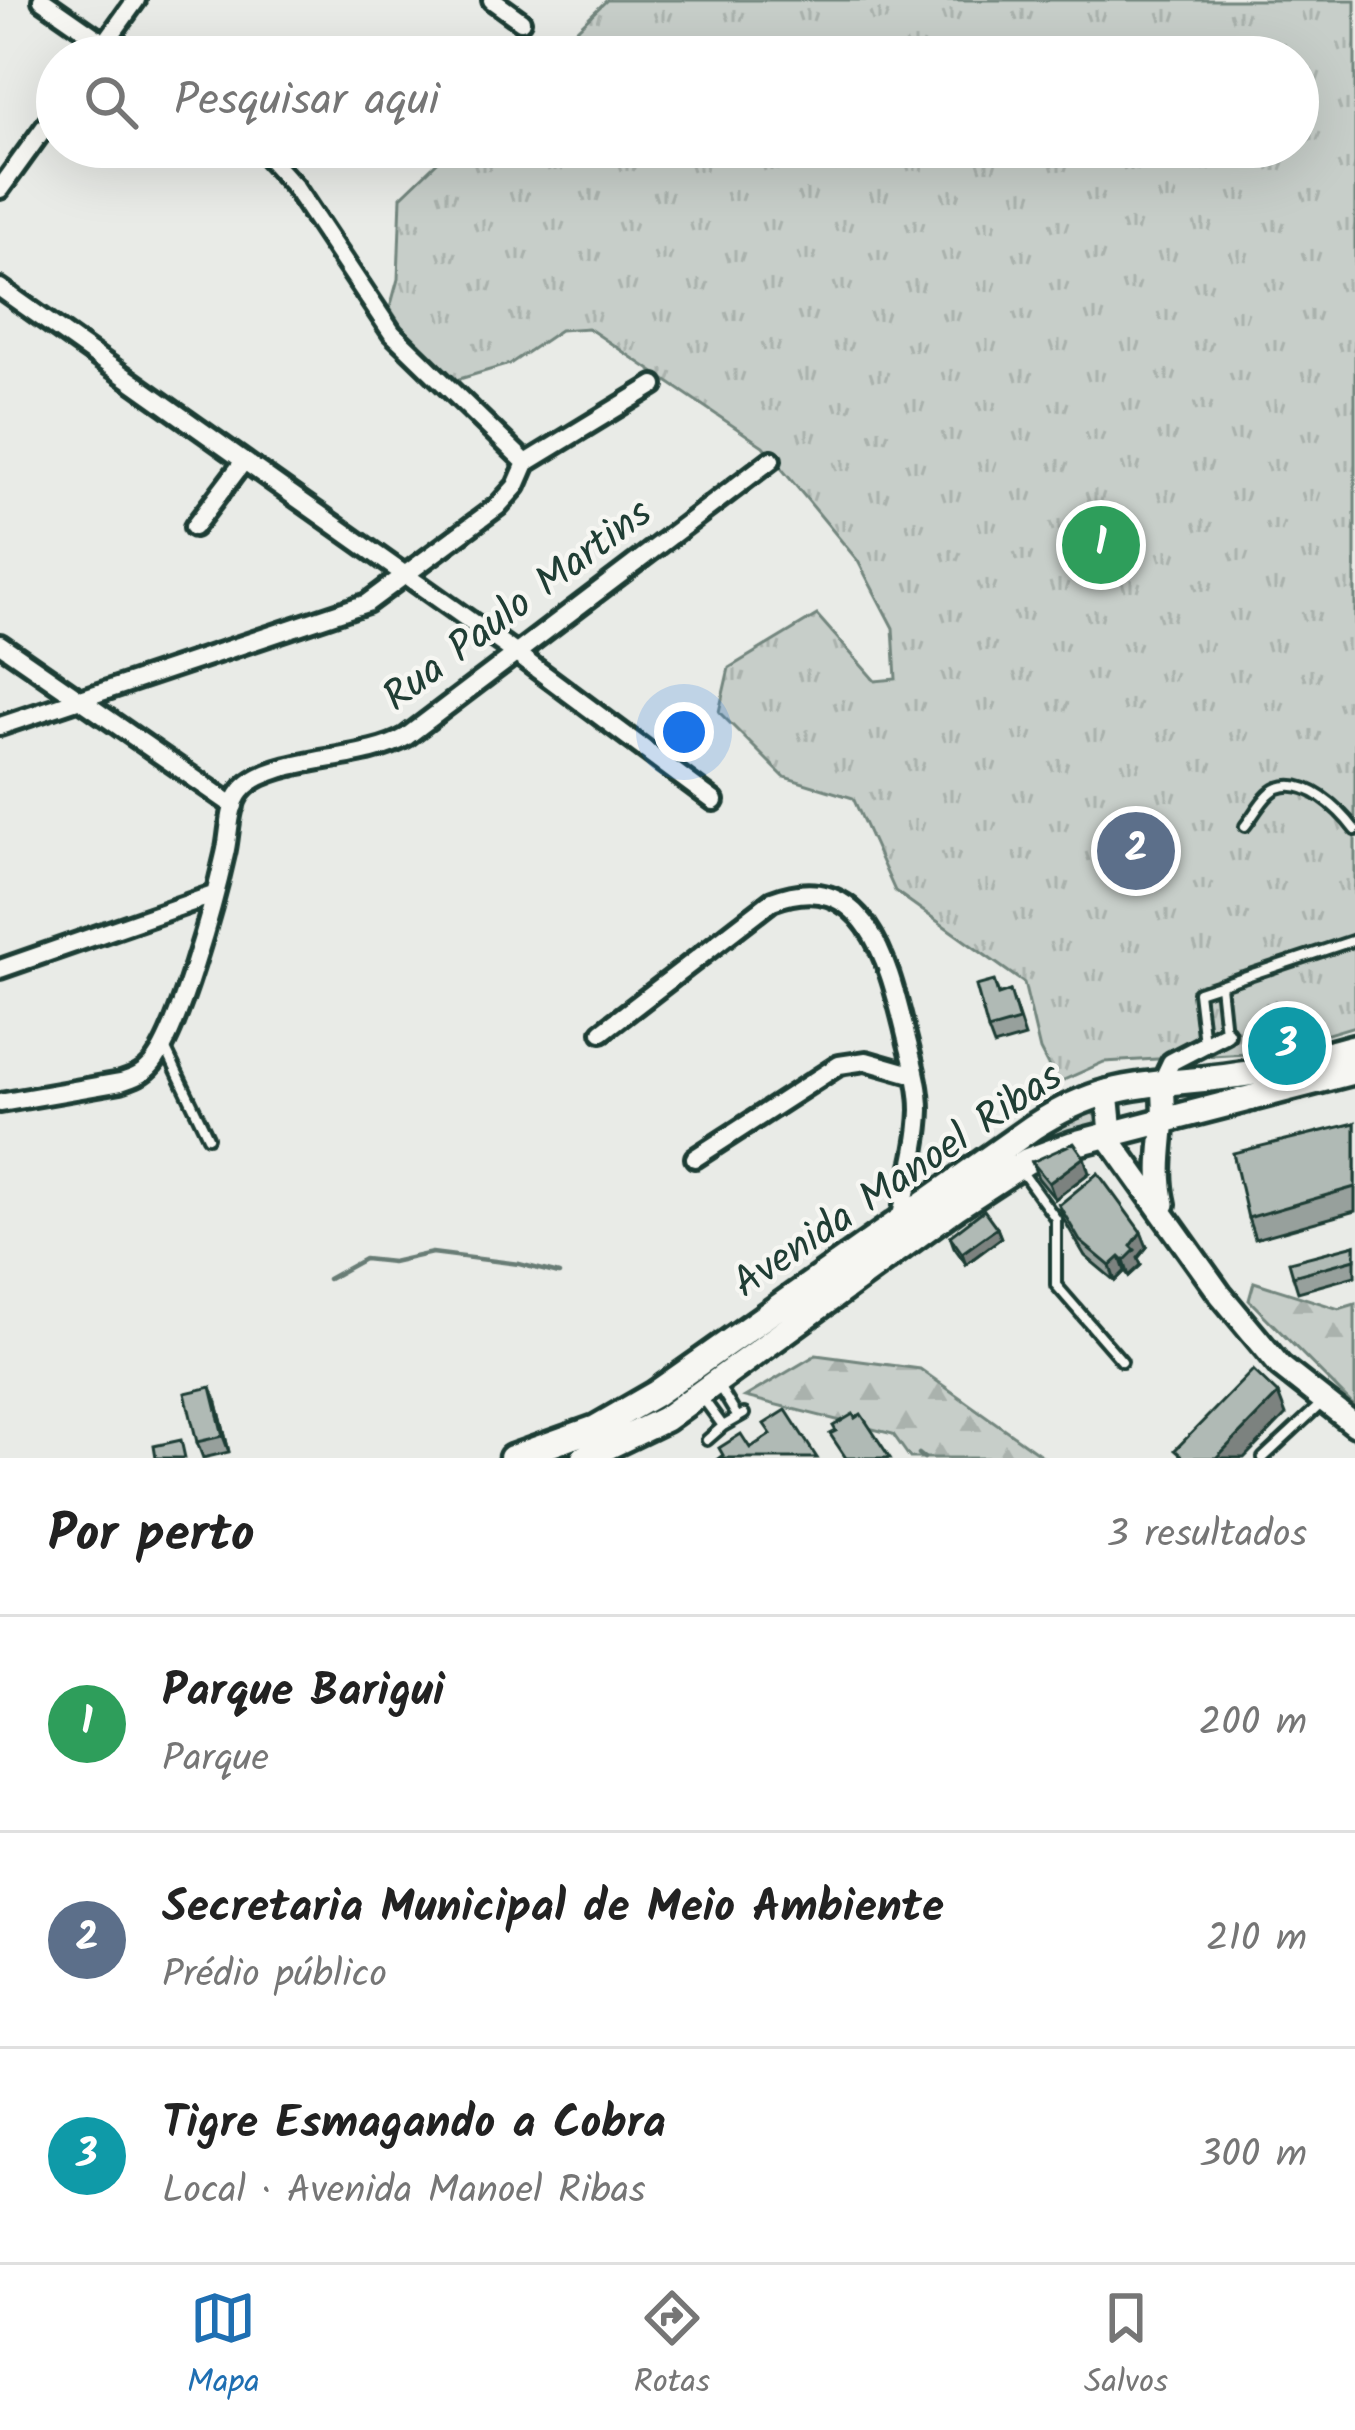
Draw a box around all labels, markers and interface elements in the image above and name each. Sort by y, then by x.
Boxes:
search box [36,36,1319,168]
text: Pesquisar aqui [174,66,440,138]
icon: search [78,69,144,135]
street label: Rua Paulo Martins [369,482,667,730]
pin: 1 [1062,500,1140,590]
your location [654,702,714,762]
pin: 2 [1097,806,1175,896]
pin: 3 [1248,1001,1326,1091]
street label: Avenida Manoel Ribas [719,1045,1077,1317]
text: Por perto [48,1496,254,1577]
text: 3 resultados [1107,1505,1307,1567]
text: Parque Barigui [162,1657,445,1729]
text: 1 [81,1693,93,1755]
text: 200 m [1199,1693,1307,1755]
text: Parque [162,1729,269,1791]
text: Secretaria Municipal de Meio Ambiente [162,1873,944,1945]
text: 2 [76,1909,98,1971]
text: 210 m [1206,1909,1307,1971]
text: Prédio público [162,1945,387,2007]
text: Tigre Esmagando a Cobra [162,2089,666,2161]
text: 3 [76,2125,98,2187]
text: 300 m [1199,2125,1307,2187]
text: Local · Avenida Manoel Ribas [162,2161,646,2223]
tab: Mapa [187,2285,260,2410]
tab: Rotas [634,2285,710,2410]
tab: Salvos [1084,2285,1168,2410]

